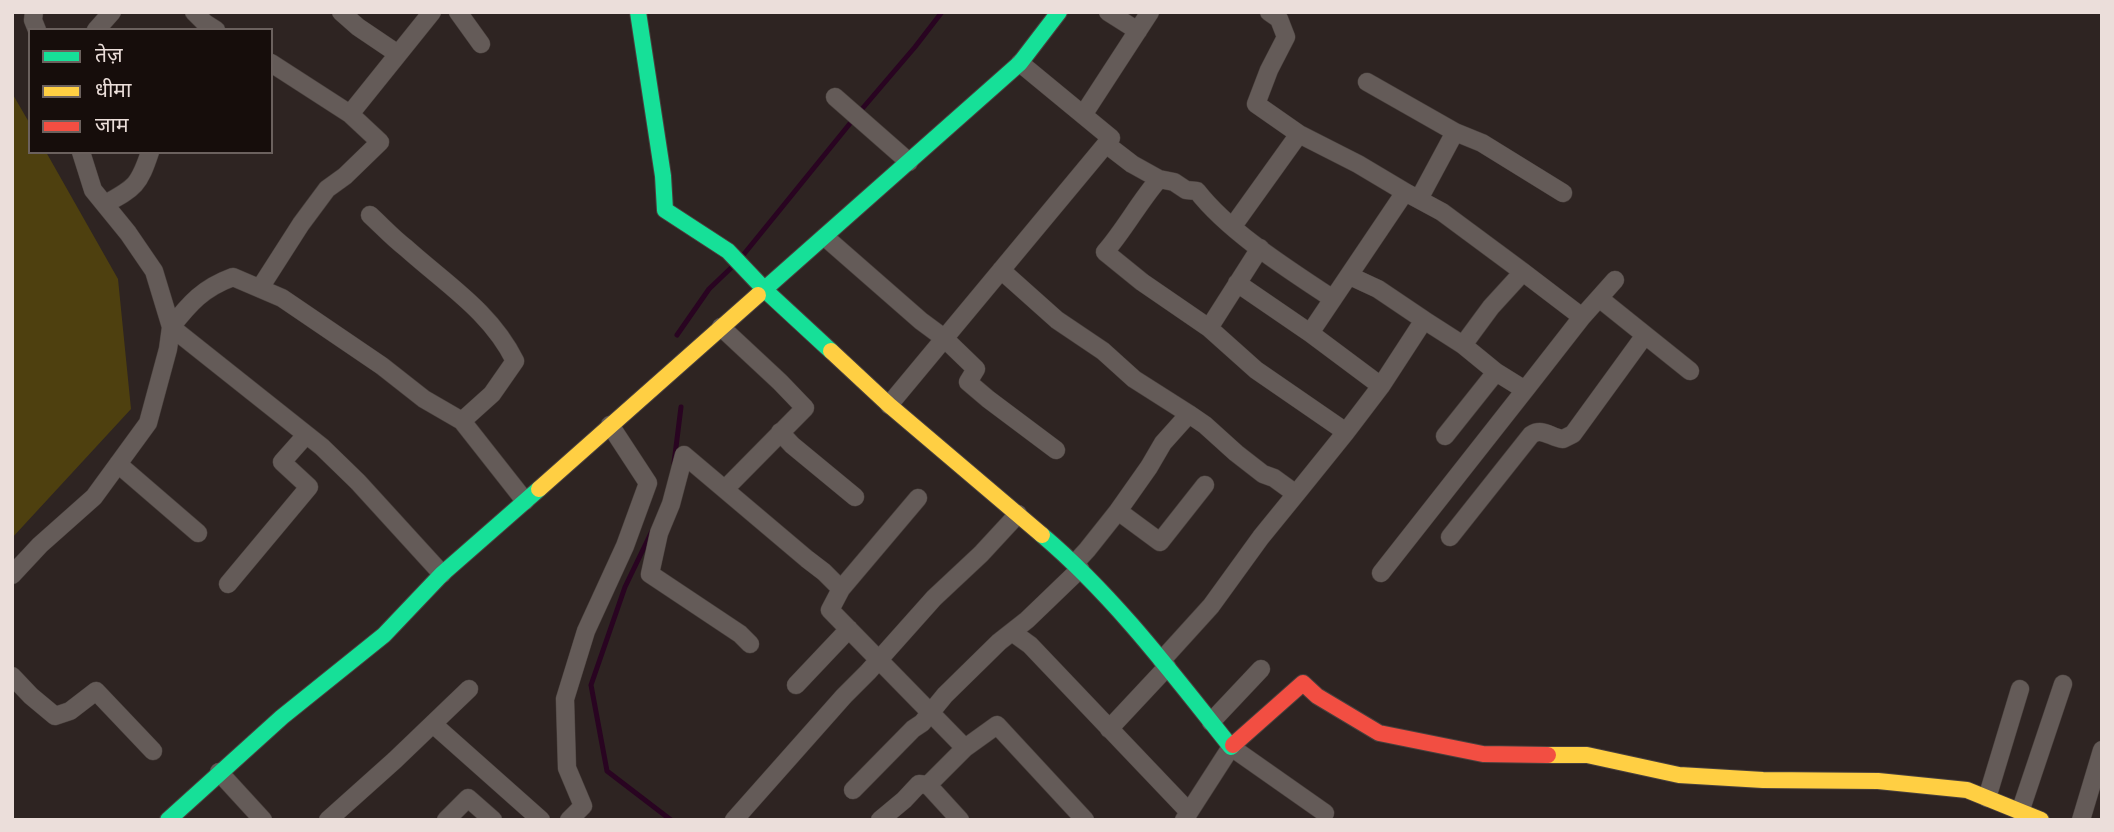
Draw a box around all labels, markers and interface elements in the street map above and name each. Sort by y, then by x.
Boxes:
legend [28,28,273,154]
text: तेज़ [95,42,123,67]
text: धीमा [95,77,131,102]
text: जाम [95,112,129,137]

